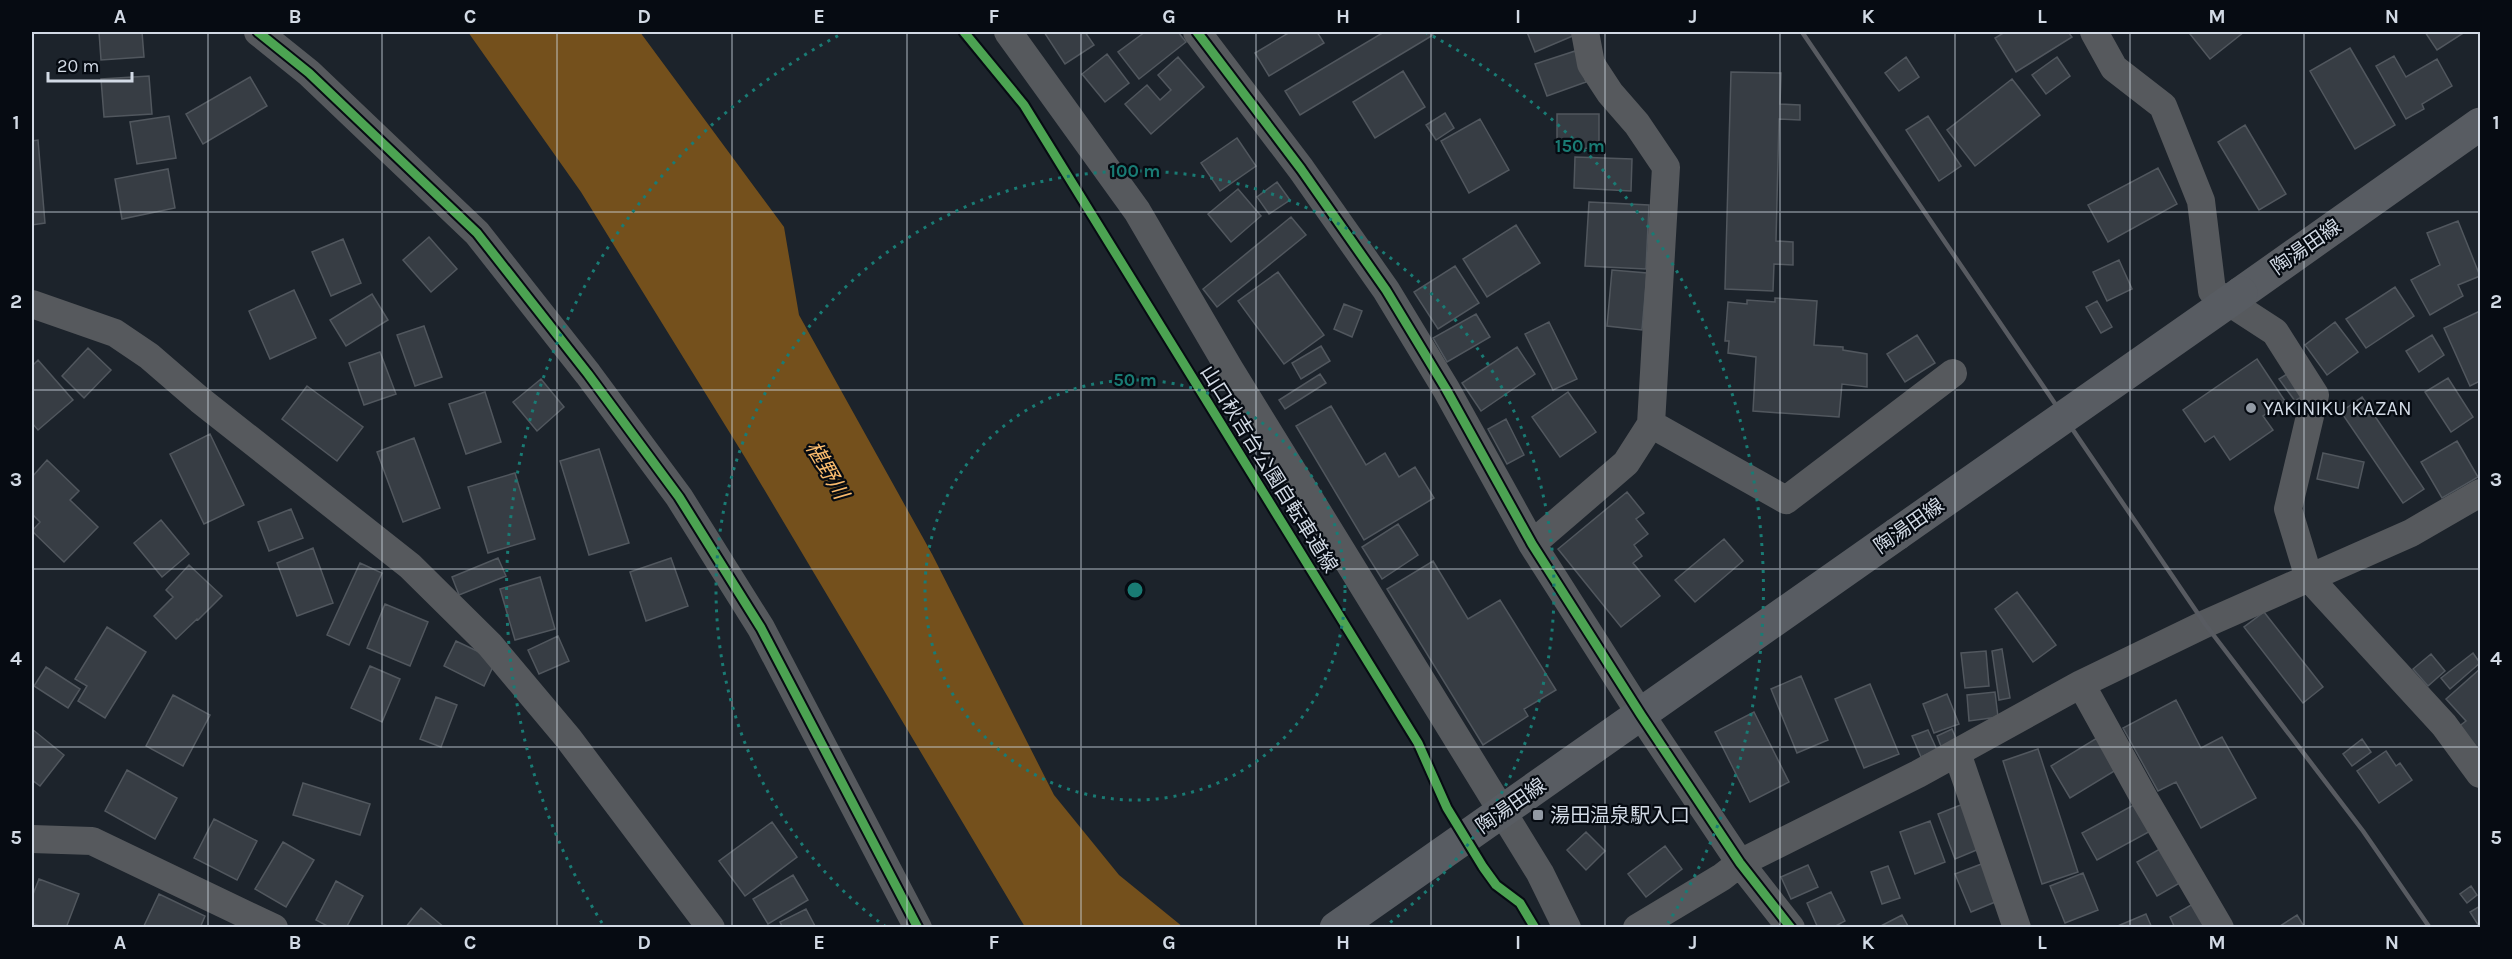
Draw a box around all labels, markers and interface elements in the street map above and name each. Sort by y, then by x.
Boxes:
text: A [114,5,127,28]
text: B [289,5,301,28]
text: C [464,5,476,28]
text: D [637,5,651,28]
text: E [813,5,825,28]
text: F [989,5,1000,28]
text: G [1162,5,1176,28]
text: H [1336,5,1350,28]
text: I [1515,5,1521,28]
text: J [1689,5,1697,28]
text: K [1861,5,1875,28]
text: L [2037,5,2047,28]
text: M [2208,5,2226,28]
text: N [2385,5,2399,28]
scale bar [48,45,132,83]
text: 20 m [57,55,99,77]
text: 1 [12,111,20,134]
text: 1 [2492,111,2500,134]
text: 150 m [1555,135,1605,157]
text: 100 m [1110,160,1160,182]
street label: 陶湯田線 [2267,215,2345,279]
text: 2 [10,290,22,313]
text: 2 [2490,290,2502,313]
street label: 山口秋吉台公園自転車道線 [1196,361,1342,577]
text: 50 m [1113,369,1157,391]
place label: YAKINIKU KAZAN [2263,397,2412,420]
marker: YAKINIKU KAZAN [2244,401,2258,415]
water label: 椹野川 [801,437,854,505]
text: 3 [10,468,22,491]
text: 3 [2490,468,2502,491]
street label: 陶湯田線 [1870,494,1948,558]
centre of rings [1125,580,1145,600]
text: 4 [10,647,22,670]
text: 4 [2490,647,2502,670]
street label: 陶湯田線 [1472,774,1550,838]
place label: 湯田温泉駅入口 [1550,804,1690,827]
marker: 湯田温泉駅入口 [1531,808,1545,822]
text: 5 [10,826,22,849]
text: 5 [2490,826,2502,849]
text: A [114,931,127,954]
text: B [289,931,301,954]
text: C [464,931,476,954]
text: D [637,931,651,954]
text: E [813,931,825,954]
text: F [989,931,1000,954]
text: G [1162,931,1176,954]
text: H [1336,931,1350,954]
text: I [1515,931,1521,954]
text: J [1689,931,1697,954]
text: K [1861,931,1875,954]
text: L [2037,931,2047,954]
text: M [2208,931,2226,954]
text: N [2385,931,2399,954]

